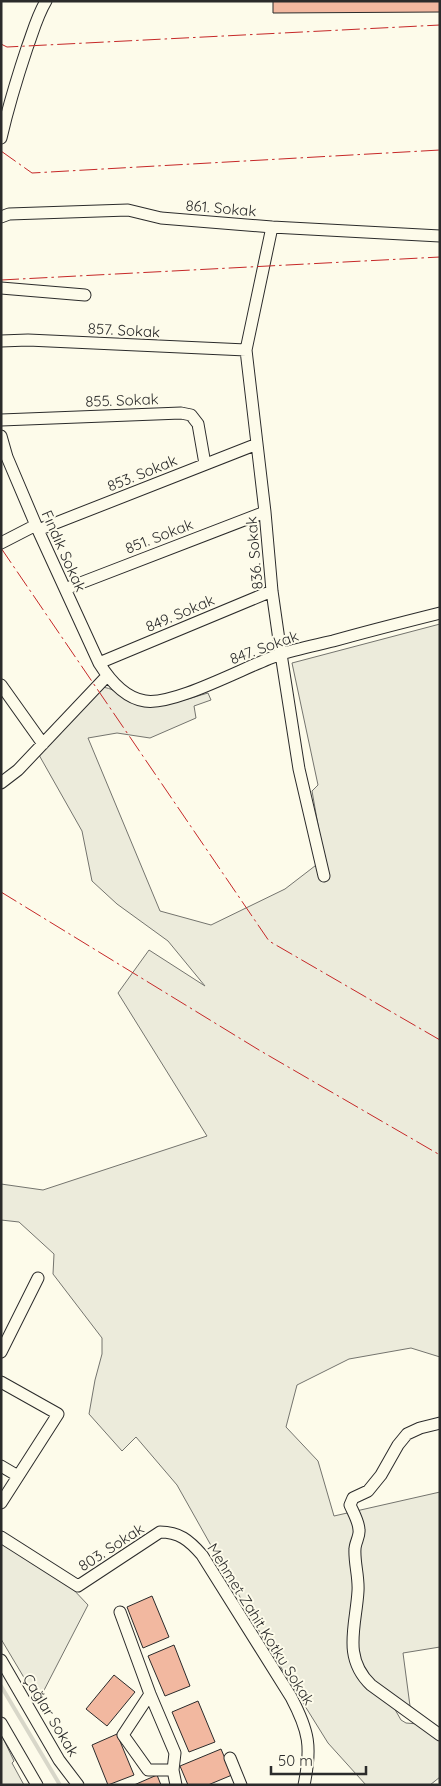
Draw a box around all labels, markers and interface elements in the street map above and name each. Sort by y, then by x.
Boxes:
street label: 861. Sokak [185,195,257,221]
street label: 857. Sokak [87,319,161,341]
street label: 855. Sokak [85,389,159,411]
street label: 853. Sokak [104,450,180,496]
street label: Fındık Sokak [38,507,90,595]
street label: 851. Sokak [122,514,196,558]
street label: 836. Sokak [241,516,267,590]
street label: 849. Sokak [143,590,217,636]
street label: 847. Sokak [227,626,301,668]
street label: 803. Sokak [75,1519,147,1575]
street label: Mehmet Zahit Kotku Sokak [203,1539,319,1709]
street label: Çağlar Sokak [19,1670,83,1760]
scale bar [271,1744,366,1776]
text: 50 m [278,1751,313,1770]

